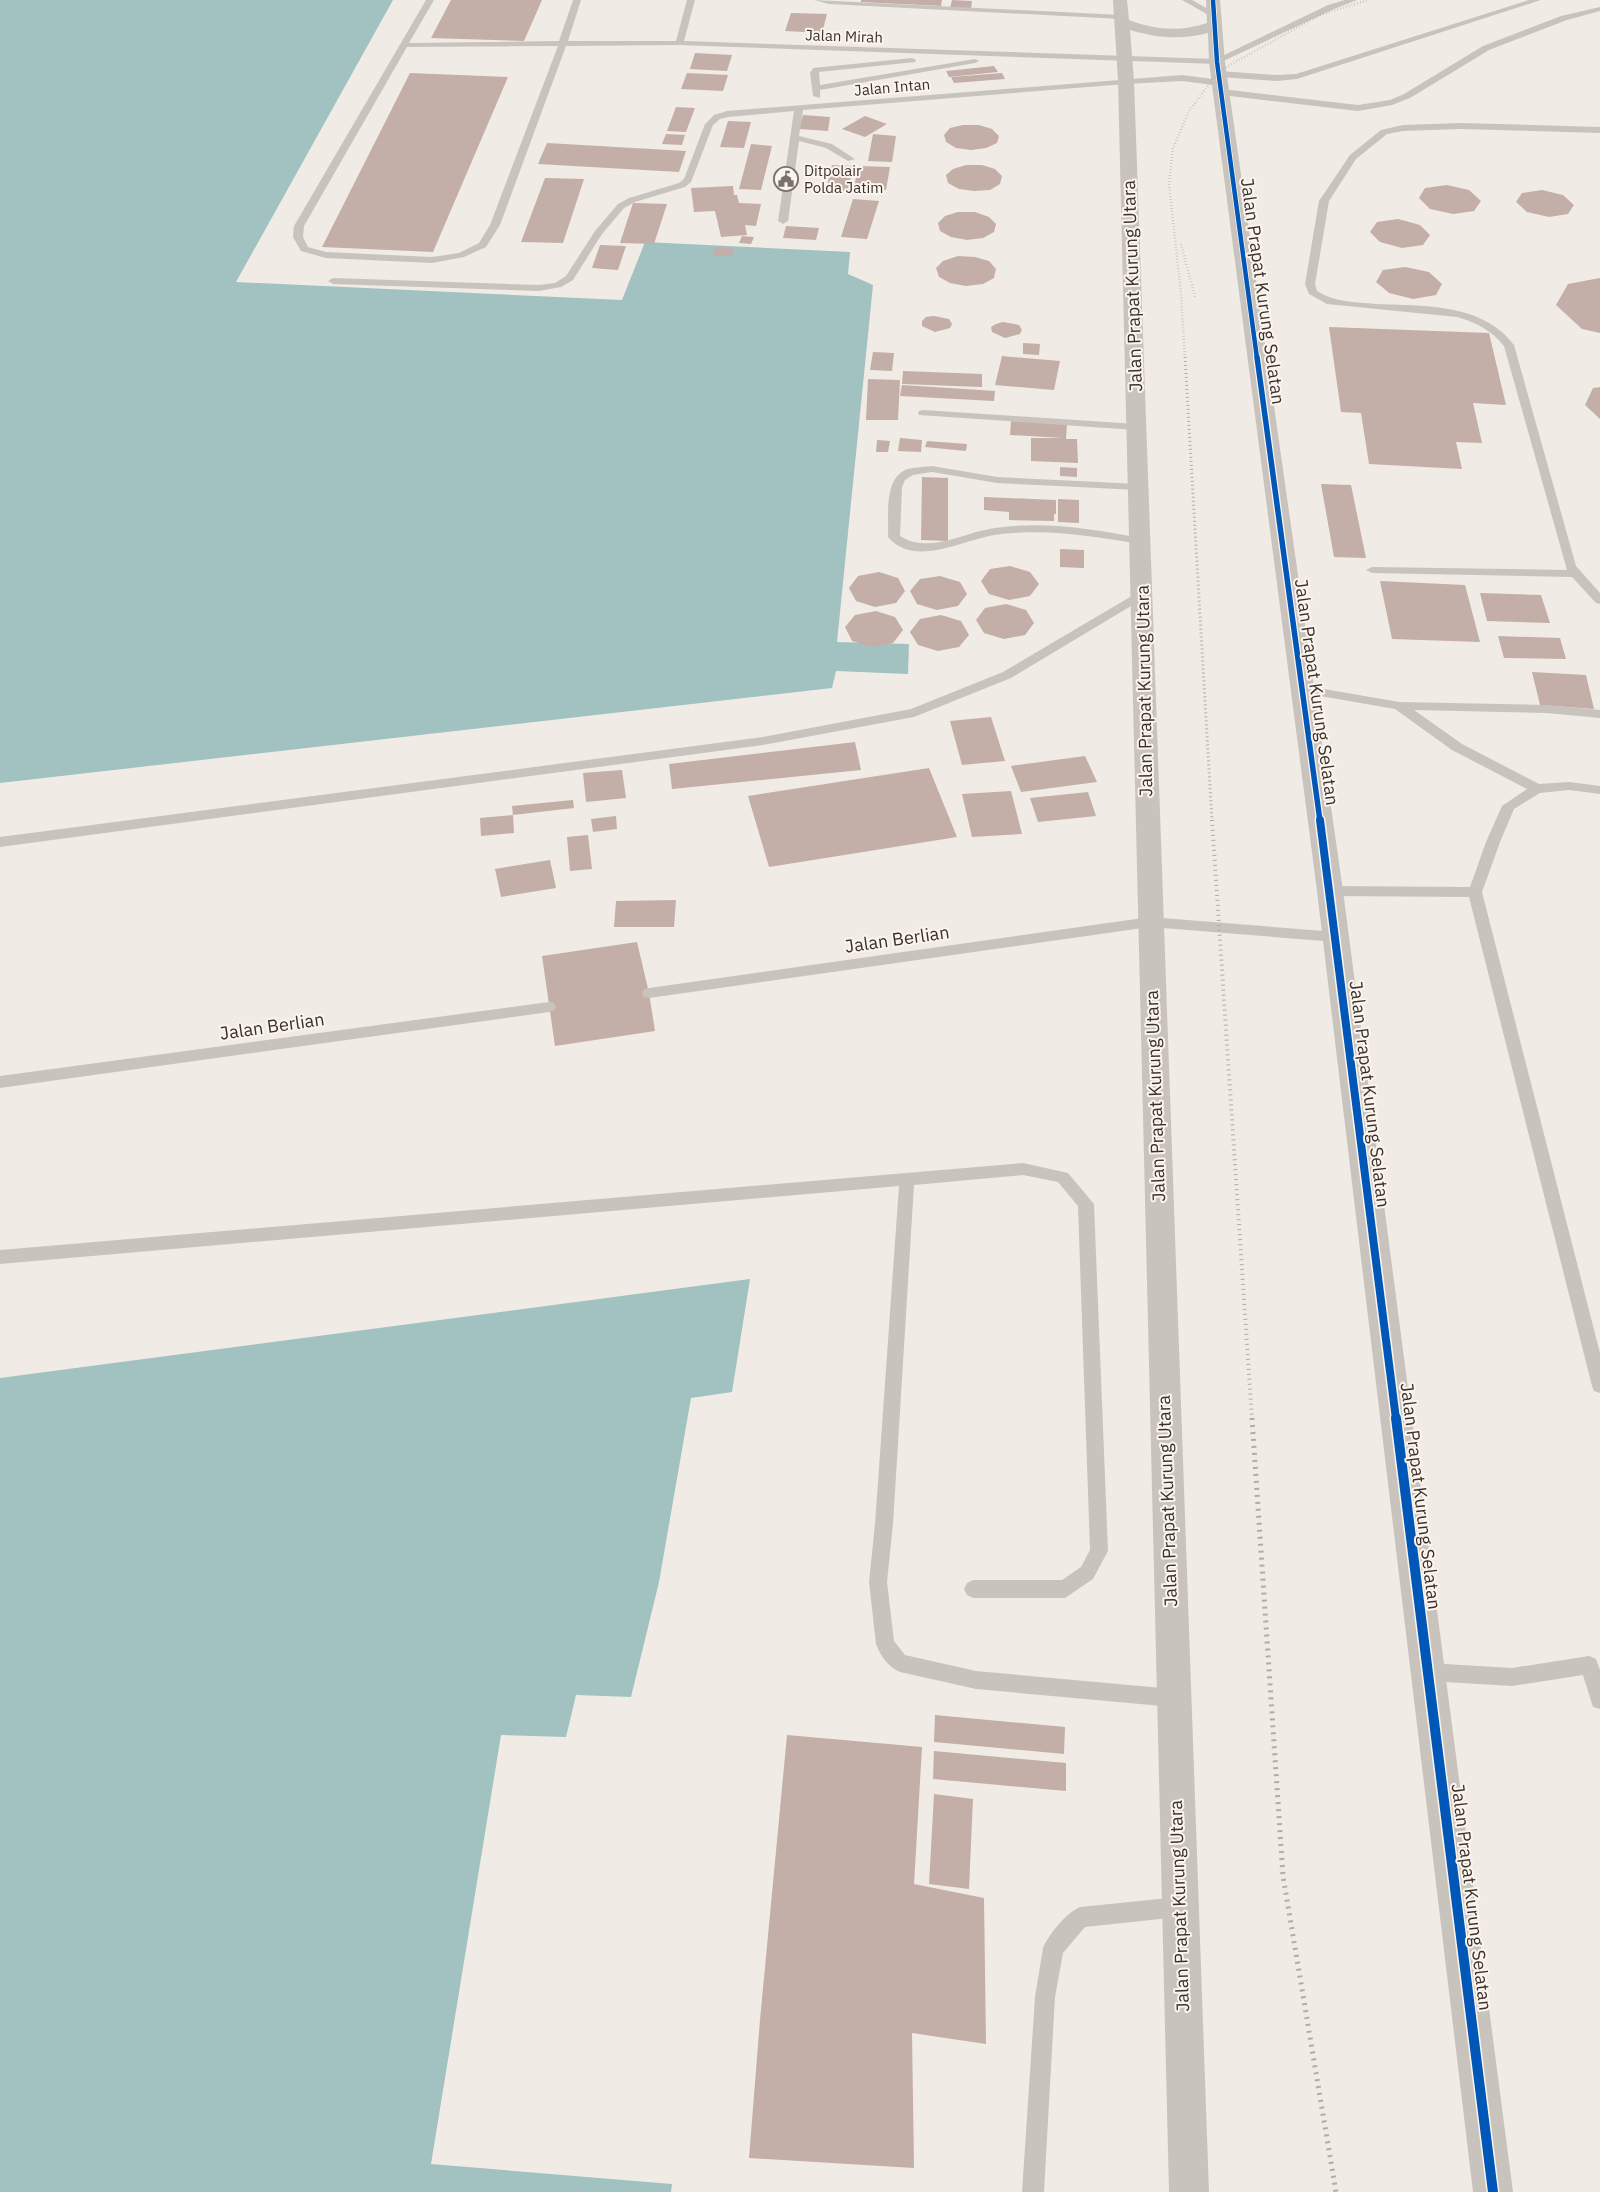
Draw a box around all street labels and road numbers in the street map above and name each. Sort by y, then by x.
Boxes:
street label: Jalan Mirah [805,25,883,47]
street label: Jalan Intan [853,74,931,100]
street label: Jalan Prapat Kurung Selatan [1236,176,1290,406]
street label: Jalan Prapat Kurung Utara [1117,179,1147,392]
street label: Jalan Prapat Kurung Selatan [1290,577,1344,807]
street label: Jalan Prapat Kurung Utara [1131,585,1157,797]
street label: Jalan Berlian [843,920,951,958]
street label: Jalan Prapat Kurung Selatan [1345,979,1395,1209]
street label: Jalan Prapat Kurung Utara [1140,989,1170,1202]
street label: Jalan Berlian [218,1007,326,1045]
street label: Jalan Prapat Kurung Selatan [1396,1381,1446,1611]
street label: Jalan Prapat Kurung Utara [1152,1394,1182,1607]
street label: Jalan Prapat Kurung Selatan [1447,1782,1497,2012]
street label: Jalan Prapat Kurung Utara [1164,1799,1194,2012]

